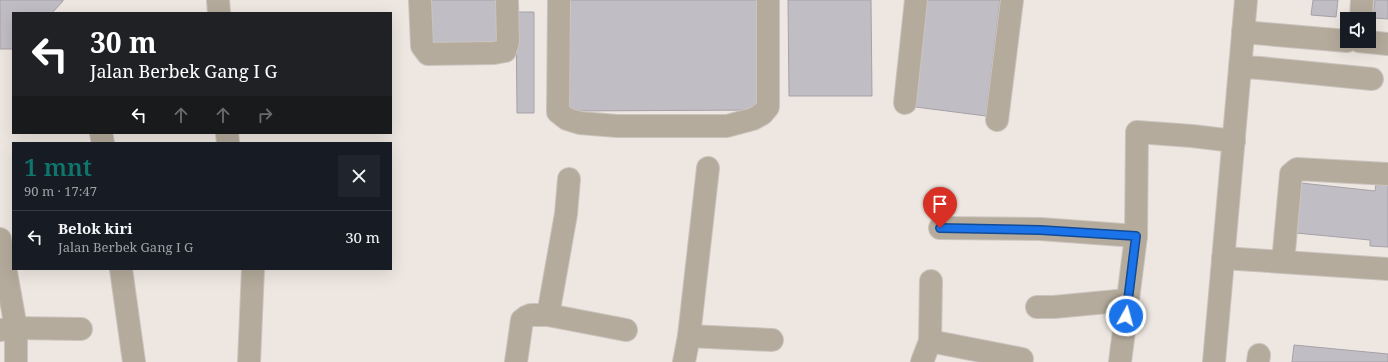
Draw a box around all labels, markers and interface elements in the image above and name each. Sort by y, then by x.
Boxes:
map controls [1340,12,1376,48]
button: sound [1340,12,1376,48]
text: 30 m [90,23,157,61]
icon: left [24,28,76,80]
text: Jalan Berbek Gang I G [90,59,277,83]
icon: left [128,104,150,126]
icon: ahead [170,104,192,126]
icon: ahead [212,104,234,126]
icon: right [254,104,276,126]
text: 1 mnt [24,150,92,183]
button: close [338,155,380,197]
text: 90 m · 17:47 [24,182,97,200]
pin [923,187,957,228]
icon: arrive [929,193,951,215]
text: Belok kiri [58,218,133,238]
icon: left [24,226,46,248]
text: 30 m [345,227,380,247]
text: Jalan Berbek Gang I G [58,238,193,256]
position arrow [1105,295,1147,337]

